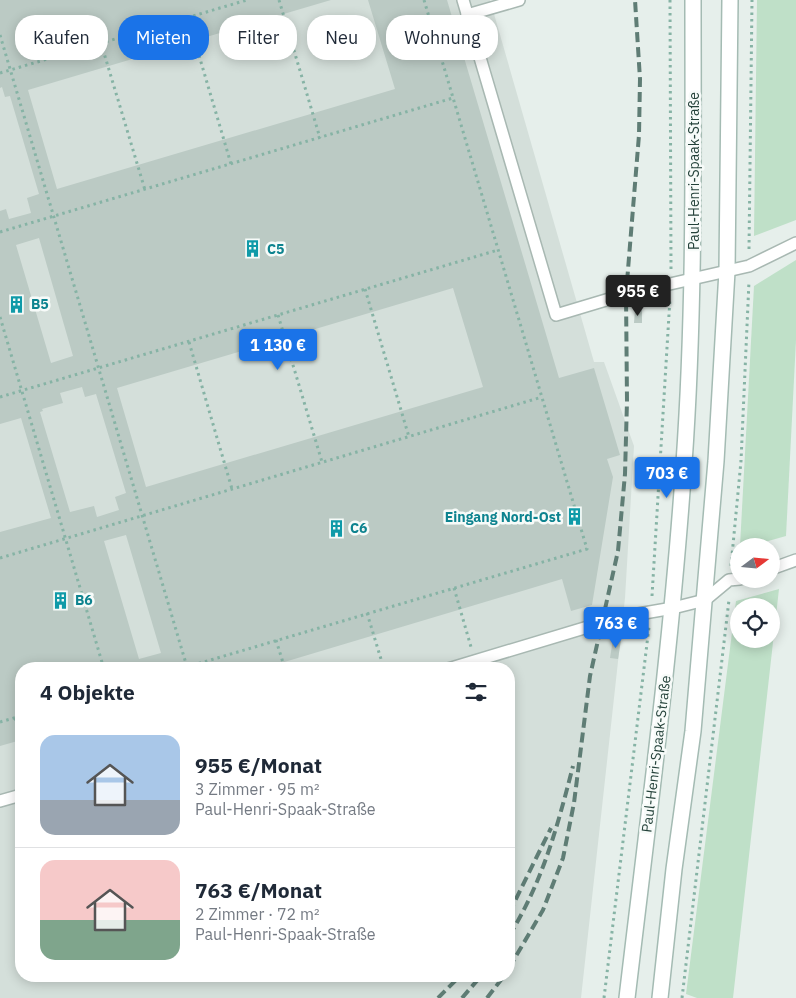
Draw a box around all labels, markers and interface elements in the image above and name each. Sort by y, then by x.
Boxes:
chip: Kaufen [15,15,108,60]
chip: Mieten [118,15,209,60]
chip: Filter [219,15,297,60]
chip: Neu [307,15,376,60]
chip: Wohnung [386,15,498,60]
street label: Paul-Henri-Spaak-Straße [685,92,703,250]
building icon: C5 [243,239,263,259]
place label: C5 [267,240,285,258]
pin: 955 € [603,274,673,317]
text: 955 € [617,281,659,301]
building icon: B5 [7,294,27,314]
place label: B5 [31,295,49,313]
pin: 1 130 € [232,328,324,371]
text: 1 130 € [250,335,306,355]
pin: 703 € [632,456,702,499]
text: 703 € [646,463,688,483]
building icon: Eingang Nord-Ost [565,507,585,527]
place label: Eingang Nord-Ost [445,508,561,526]
building icon: C6 [326,518,346,538]
place label: C6 [350,519,368,537]
north arrow [730,538,780,588]
map controls [730,538,780,648]
building icon: B6 [51,590,71,610]
place label: B6 [75,591,93,609]
button: locate [730,598,780,648]
pin: 763 € [581,606,651,649]
text: 763 € [595,613,637,633]
street label: Paul-Henri-Spaak-Straße [637,674,675,834]
text: 4 Objekte [40,678,135,706]
icon: filters [462,678,490,706]
text: 955 €/Monat [195,751,322,779]
icon: home [80,755,140,815]
text: 3 Zimmer · 95 m² [195,779,320,799]
text: Paul-Henri-Spaak-Straße [195,799,376,819]
text: 763 €/Monat [195,876,322,904]
icon: home [80,880,140,940]
text: 2 Zimmer · 72 m² [195,904,320,924]
text: Paul-Henri-Spaak-Straße [195,924,376,944]

